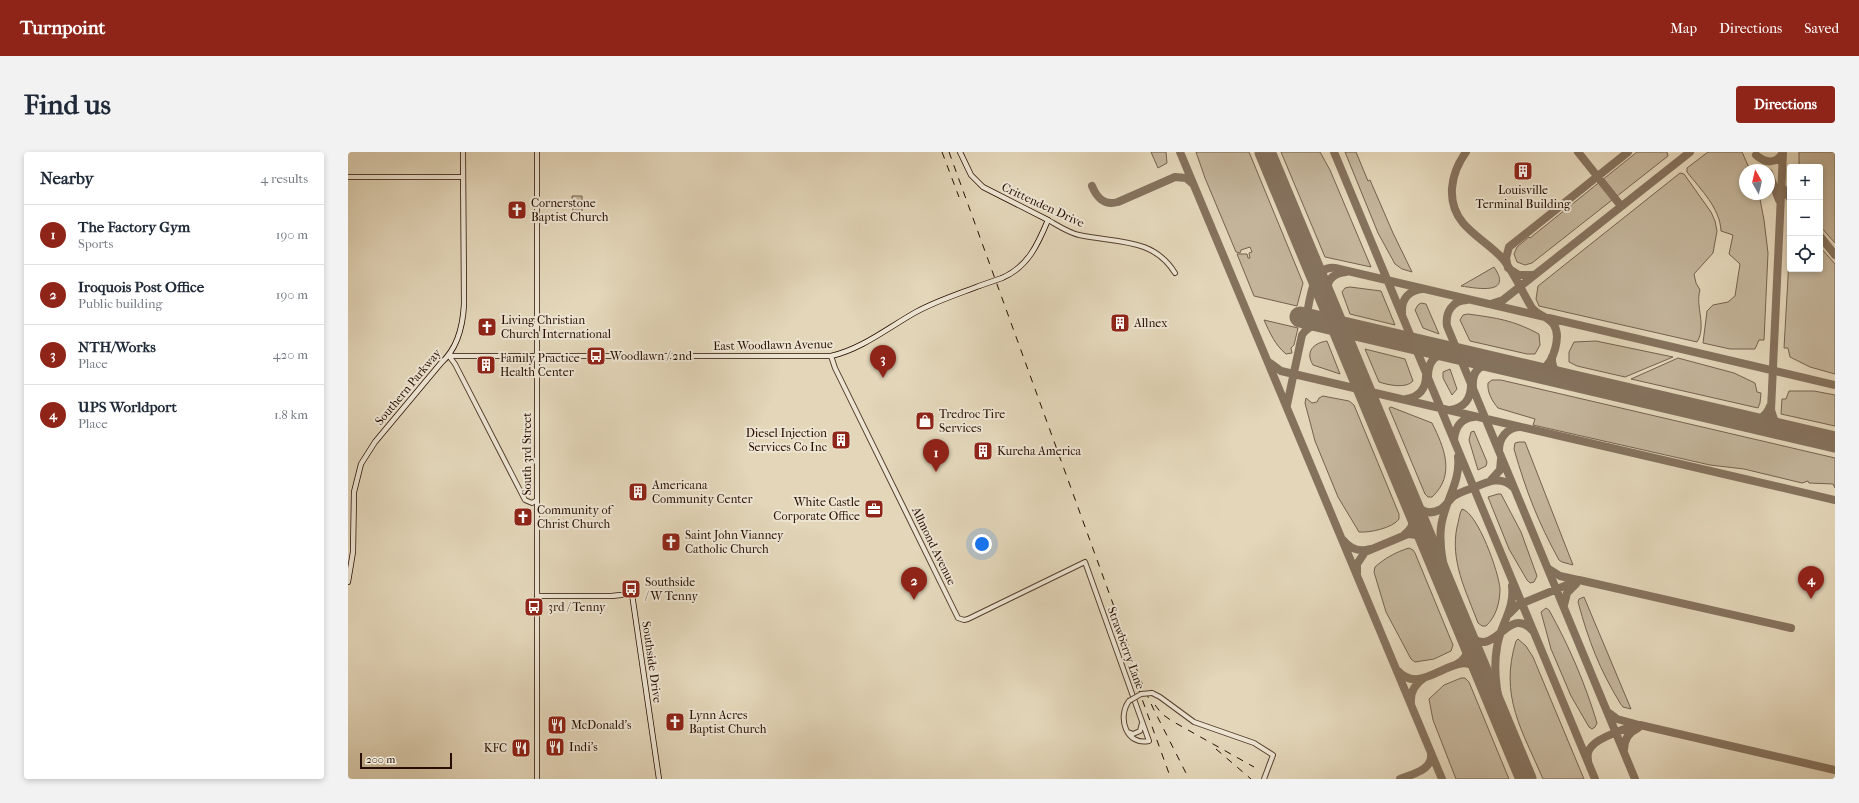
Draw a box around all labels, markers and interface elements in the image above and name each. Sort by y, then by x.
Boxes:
text: Turnpoint [20,17,105,39]
text: Map [1670,20,1697,37]
text: Directions [1719,20,1782,37]
text: Saved [1804,20,1839,37]
button: Directions [1736,86,1835,123]
text: Find us [24,88,111,121]
building icon: Louisville Terminal Building [1512,160,1534,182]
north arrow [1739,164,1775,200]
map controls [1787,164,1823,272]
button: + [1787,164,1823,200]
text: Nearby [40,168,94,188]
text: 4 results [261,171,308,186]
street label: Crittenden Drive [1000,180,1087,230]
place label: Louisville Terminal Building [1476,183,1571,211]
place label: Cornerstone Baptist Church [531,196,609,224]
church icon: Cornerstone Baptist Church [506,199,528,221]
button: − [1787,200,1823,236]
text: The Factory Gym [78,218,190,236]
text: 1 [51,227,55,242]
text: 190 m [276,227,308,242]
text: Sports [78,236,113,251]
button: locate [1787,236,1823,272]
text: Iroquois Post Office [78,278,204,296]
text: 2 [50,287,56,302]
text: 190 m [276,287,308,302]
text: Public building [78,296,163,311]
building icon: Allnex [1109,312,1131,334]
place label: Living Christian Church International [501,313,612,341]
church icon: Living Christian Church International [476,316,498,338]
place label: Allnex [1133,316,1168,330]
street label: East Woodlawn Avenue [713,337,833,353]
text: NTH/Works [78,338,156,356]
bus stop icon: Woodlawn / 2nd [585,345,607,367]
pin: 3 [870,345,896,378]
street label: Southern Parkway [372,346,444,428]
text: 3 [50,347,56,362]
text: 420 m [273,347,308,362]
place label: Woodlawn / 2nd [609,349,692,363]
place label: Family Practice Health Center [500,351,580,379]
building icon: Family Practice Health Center [475,354,497,376]
text: Place [78,356,108,371]
text: UPS Worldport [78,398,177,416]
text: 4 [49,407,57,422]
text: 1.8 km [274,407,308,422]
place label: Tredroc Tire Services [939,407,1005,435]
shop icon: Tredroc Tire Services [914,410,936,432]
street label: South 3rd Street [520,412,534,496]
text: Place [78,416,108,431]
place label: Diesel Injection Services Co Inc [746,426,827,454]
building icon: Diesel Injection Services Co Inc [830,429,852,451]
pin: 1 [923,439,949,472]
building icon: Kureha America [972,440,994,462]
place label: Kureha America [997,444,1082,458]
place label: Americana Community Center [651,478,754,506]
building icon: Americana Community Center [627,481,649,503]
place label: White Castle Corporate Office [773,495,860,523]
office icon: White Castle Corporate Office [863,498,885,520]
place label: Community of Christ Church [537,503,614,531]
street label: Allmond Avenue [909,504,959,587]
church icon: Community of Christ Church [512,506,534,528]
place label: Saint John Vianney Catholic Church [685,528,784,556]
church icon: Saint John Vianney Catholic Church [660,531,682,553]
your location [972,534,992,554]
pin: 4 [1798,566,1824,599]
pin: 2 [901,567,927,600]
place label: Southside / W Tenny [644,575,698,603]
bus stop icon: Southside / W Tenny [620,578,642,600]
bus stop icon: 3rd / Tenny [523,596,545,618]
place label: 3rd / Tenny [548,600,606,614]
street label: Strawberry Lane [1105,605,1147,691]
street label: Southside Drive [639,620,665,704]
place label: Lynn Acres Baptist Church [689,708,767,736]
church icon: Lynn Acres Baptist Church [664,711,686,733]
restaurant icon: McDonald's [546,714,568,736]
place label: McDonald's [571,718,632,732]
restaurant icon: Indi's [544,736,566,758]
restaurant icon: KFC [510,737,532,759]
place label: Indi's [569,740,598,754]
place label: KFC [484,741,507,755]
scale bar [360,751,452,770]
text: 200 m [366,753,395,766]

